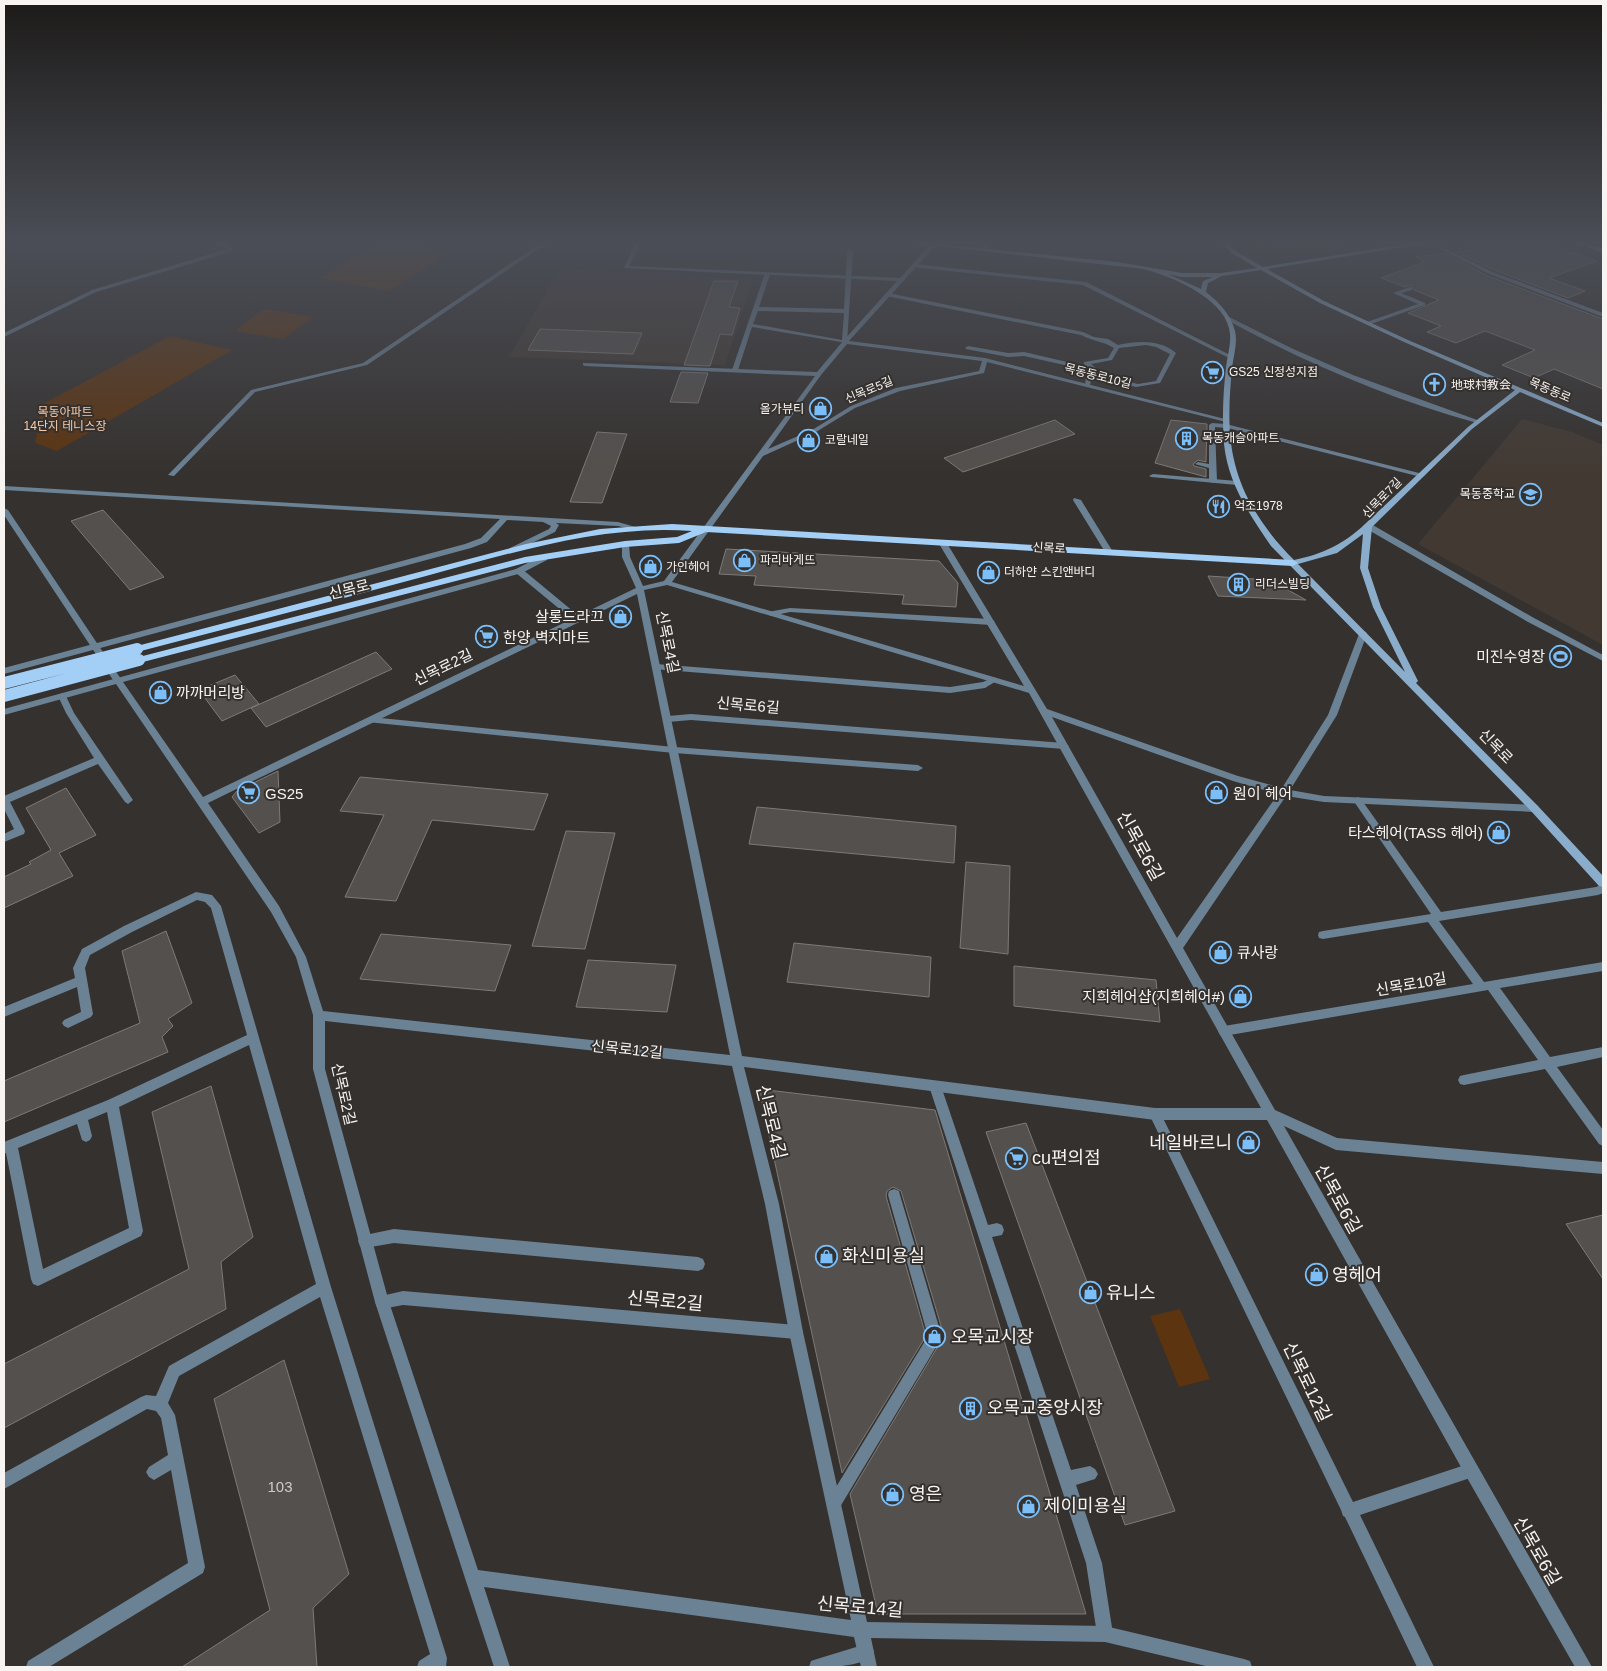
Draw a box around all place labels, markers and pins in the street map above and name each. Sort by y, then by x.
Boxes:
supermarket icon: GS25 신정성지점 [1201,360,1225,384]
place label: GS25 신정성지점 [1229,365,1318,379]
church icon: 地球村教会 [1423,373,1447,397]
place label: 地球村教会 [1451,378,1511,392]
shop icon: 올가뷰티 [808,397,832,421]
place label: 올가뷰티 [760,402,804,416]
building icon: 목동캐슬아파트 [1174,426,1198,450]
shop icon: 코랄네일 [797,428,821,452]
place label: 목동캐슬아파트 [1202,431,1279,445]
place label: 코랄네일 [825,433,869,447]
school or university icon: 목동중학교 [1519,482,1543,506]
place label: 목동중학교 [1460,487,1515,501]
restaurant icon: 억조1978 [1206,494,1230,518]
place label: 억조1978 [1234,499,1283,513]
shop icon: 파리바게뜨 [732,548,756,572]
place label: 파리바게뜨 [760,553,815,567]
shop icon: 가인헤어 [638,555,662,579]
place label: 가인헤어 [666,560,710,574]
shop icon: 더하얀 스킨앤바디 [976,560,1000,584]
place label: 더하얀 스킨앤바디 [1004,565,1096,579]
building icon: 리더스빌딩 [1227,572,1251,596]
place label: 리더스빌딩 [1255,577,1310,591]
shop icon: 살롱드라끄 [608,604,632,628]
place label: 살롱드라끄 [535,608,604,625]
supermarket icon: 한양 벽지마트 [475,625,499,649]
place label: 한양 벽지마트 [503,629,590,646]
sports icon: 미진수영장 [1549,644,1573,668]
place label: 미진수영장 [1476,648,1545,665]
shop icon: 까까머리방 [148,680,172,704]
place label: 까까머리방 [176,684,245,701]
supermarket icon: GS25 [237,781,261,805]
shop icon: 원이 헤어 [1205,781,1229,805]
place label: GS25 [265,785,303,802]
place label: 원이 헤어 [1233,785,1292,802]
shop icon: 타스헤어(TASS 헤어) [1487,820,1511,844]
place label: 타스헤어(TASS 헤어) [1348,824,1483,841]
shop icon: 큐사랑 [1209,940,1233,964]
place label: 큐사랑 [1237,944,1279,961]
shop icon: 지희헤어샵(지희헤어#) [1229,984,1253,1008]
place label: 지희헤어샵(지희헤어#) [1082,988,1225,1005]
shop icon: 네일바르니 [1236,1131,1260,1155]
place label: 네일바르니 [1149,1133,1232,1153]
supermarket icon: cu편의점 [1004,1146,1028,1170]
place label: cu편의점 [1032,1148,1101,1168]
shop icon: 화신미용실 [814,1244,838,1268]
place label: 화신미용실 [842,1246,925,1266]
shop icon: 영헤어 [1304,1263,1328,1287]
place label: 영헤어 [1332,1265,1382,1285]
shop icon: 유니스 [1078,1281,1102,1305]
place label: 유니스 [1106,1283,1156,1303]
shop icon: 오목교시장 [923,1325,947,1349]
place label: 오목교시장 [951,1327,1034,1347]
building icon: 오목교중앙시장 [959,1396,983,1420]
place label: 오목교중앙시장 [987,1398,1103,1418]
shop icon: 영은 [881,1482,905,1506]
place label: 영은 [909,1484,942,1504]
shop icon: 제이미용실 [1016,1494,1040,1518]
place label: 제이미용실 [1044,1496,1127,1516]

